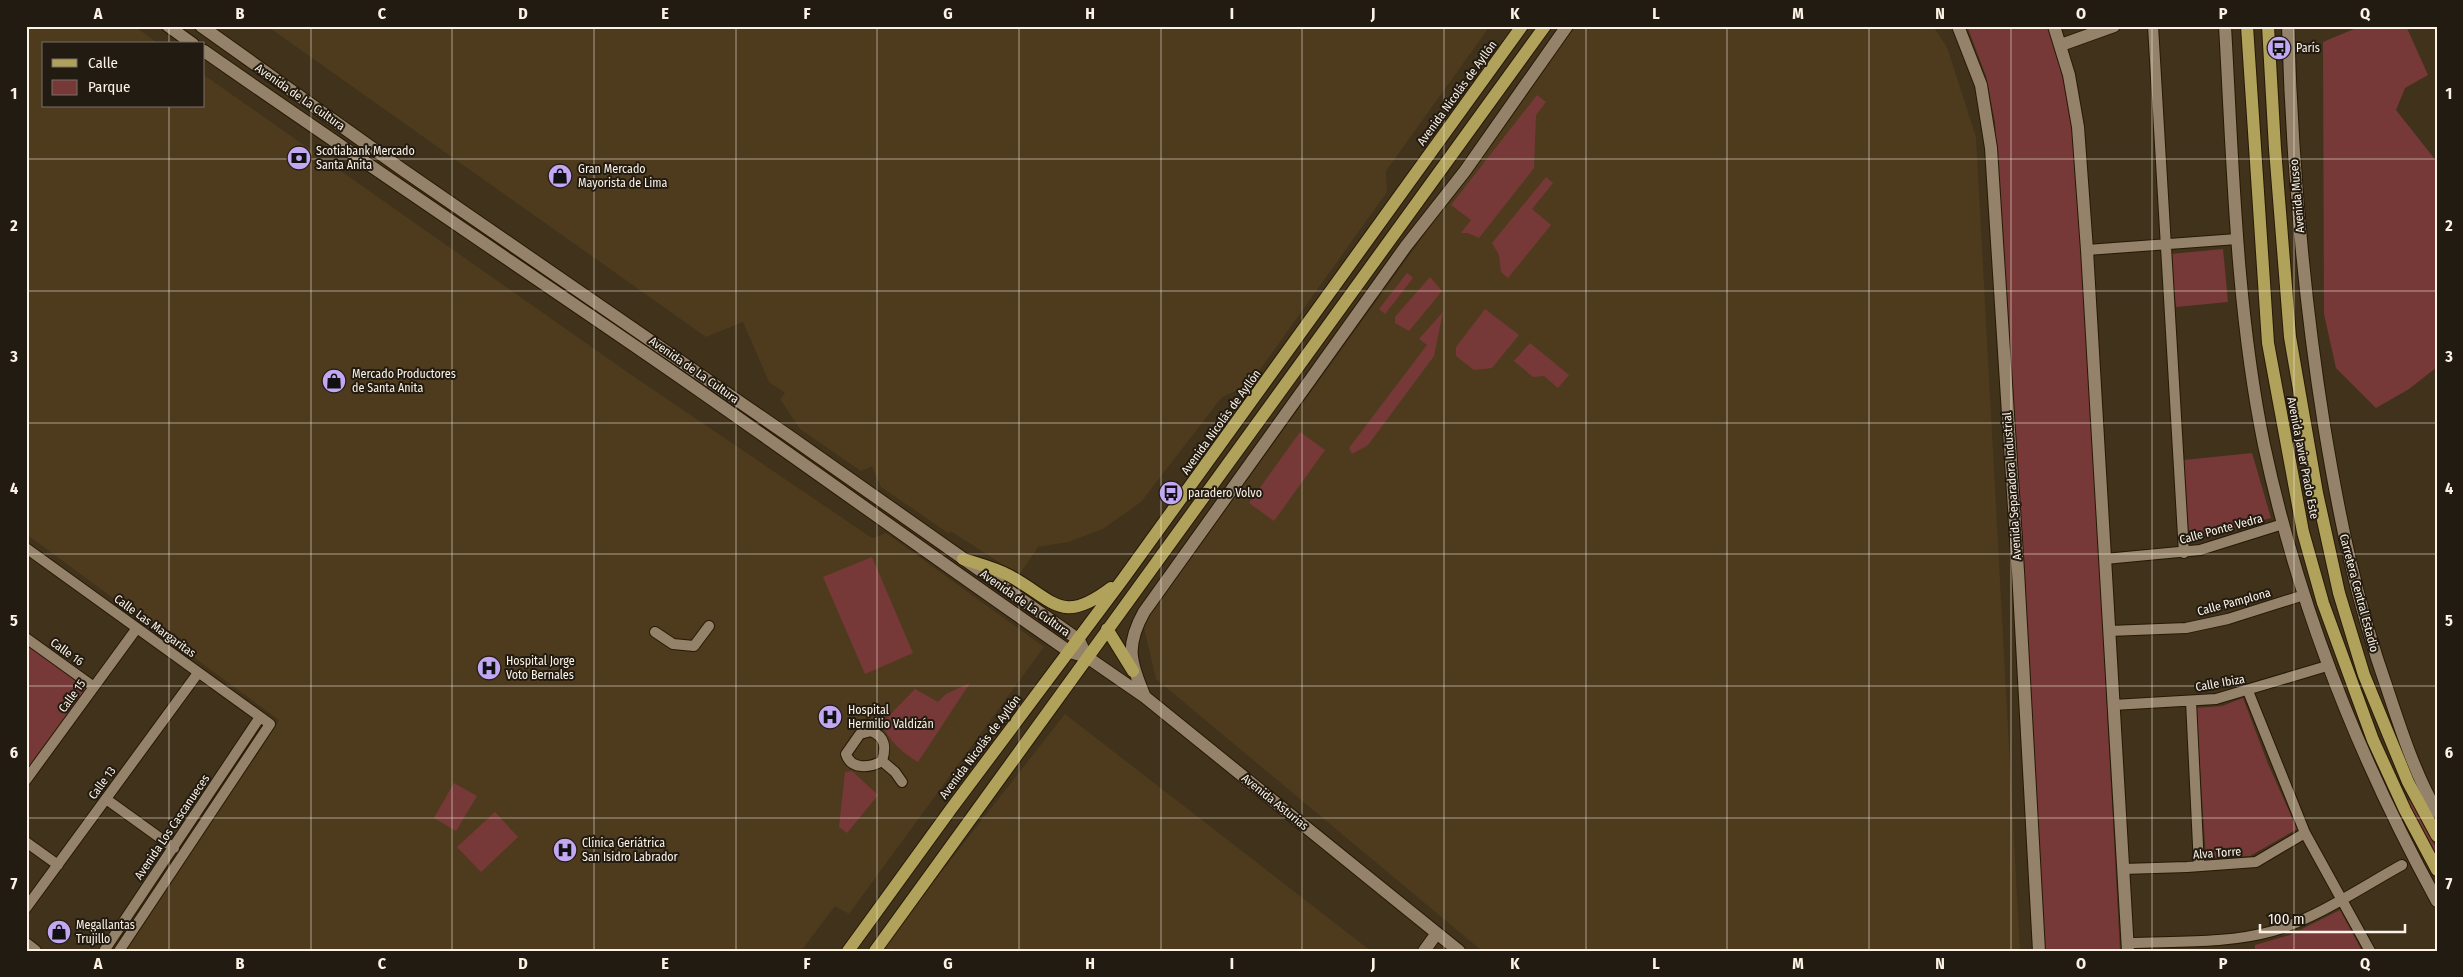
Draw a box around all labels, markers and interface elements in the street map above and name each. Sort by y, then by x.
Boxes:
text: A [93,4,103,23]
text: B [236,4,245,23]
text: C [378,4,387,23]
text: D [518,4,528,23]
text: E [661,4,669,23]
text: F [803,4,811,23]
text: G [943,4,953,23]
text: H [1085,4,1095,23]
text: I [1230,4,1234,23]
text: J [1370,4,1375,23]
text: K [1510,4,1520,23]
text: L [1652,4,1660,23]
text: M [1792,4,1804,23]
text: N [1935,4,1945,23]
text: O [2076,4,2086,23]
text: P [2219,4,2228,23]
text: Q [2360,4,2371,23]
bus stop icon: París [2266,35,2292,61]
street label: Avenida Nicolás de Ayllón [1414,38,1500,148]
place label: París [2296,41,2320,55]
legend [42,42,205,108]
text: Calle [88,54,118,72]
street label: Avenida de La Cultura [252,61,348,133]
text: Parque [88,78,131,96]
text: 1 [11,84,17,103]
text: 1 [2446,84,2452,103]
place label: Scotiabank Mercado Santa Anita [316,144,415,172]
bank icon: Scotiabank Mercado Santa Anita [286,145,312,171]
street label: Avenida Museo [2287,158,2307,234]
place label: Gran Mercado Mayorista de Lima [578,162,667,190]
shop icon: Gran Mercado Mayorista de Lima [547,163,573,189]
text: 2 [9,216,18,235]
text: 2 [2444,216,2453,235]
street label: Avenida de La Cultura [646,334,742,406]
text: 3 [9,347,18,366]
text: 3 [2444,347,2453,366]
place label: Mercado Productores de Santa Anita [352,367,456,395]
street label: Avenida Nicolás de Ayllón [1178,367,1264,477]
shop icon: Mercado Productores de Santa Anita [321,368,347,394]
street label: Avenida Javier Prado Este [2284,396,2322,520]
street label: Avenida Separadora Industrial [2000,412,2024,560]
text: 4 [10,479,18,498]
text: 4 [2445,479,2453,498]
bus stop icon: paradero Volvo [1158,480,1184,506]
place label: paradero Volvo [1188,486,1262,500]
street label: Calle Ponte Vedra [2178,511,2264,547]
street label: Carretera Central Estadio [2336,532,2382,654]
street label: Avenida de La Cultura [977,567,1073,639]
street label: Calle Pamplona [2196,585,2272,619]
street label: Calle Las Margaritas [111,592,199,660]
text: 5 [10,611,18,630]
text: 5 [2445,611,2453,630]
street label: Calle 16 [48,635,86,669]
place label: Hospital Jorge Voto Bernales [506,654,575,682]
hospital icon: Hospital Jorge Voto Bernales [476,655,502,681]
street label: Calle Ibiza [2194,672,2246,694]
street label: Calle 15 [55,677,89,715]
street label: Avenida Nicolás de Ayllón [936,692,1024,802]
place label: Hospital Hermilio Valdizán [848,703,934,731]
hospital icon: Hospital Hermilio Valdizán [817,704,843,730]
text: 6 [10,743,18,762]
text: 6 [2445,743,2453,762]
street label: Calle 13 [86,764,118,802]
street label: Avenida Asturias [1239,771,1311,833]
street label: Avenida Los Cascanueces [132,772,212,882]
place label: Clínica Geriátrica San Isidro Labrador [582,836,679,864]
hospital icon: Clínica Geriátrica San Isidro Labrador [552,837,578,863]
street label: Alva Torre [2192,844,2242,862]
text: 7 [11,874,18,893]
text: 7 [2446,874,2453,893]
scale bar [2260,902,2406,934]
text: 100 m [2268,910,2305,928]
place label: Megallantas Trujillo [76,918,135,946]
shop icon: Megallantas Trujillo [46,919,72,945]
text: A [93,954,103,973]
text: B [236,954,245,973]
text: C [378,954,387,973]
text: D [518,954,528,973]
text: E [661,954,669,973]
text: F [803,954,811,973]
text: G [943,954,953,973]
text: H [1085,954,1095,973]
text: I [1230,954,1234,973]
text: J [1370,954,1375,973]
text: K [1510,954,1520,973]
text: L [1652,954,1660,973]
text: M [1792,954,1804,973]
text: N [1935,954,1945,973]
text: O [2076,954,2086,973]
text: P [2219,954,2228,973]
text: Q [2360,954,2371,973]

